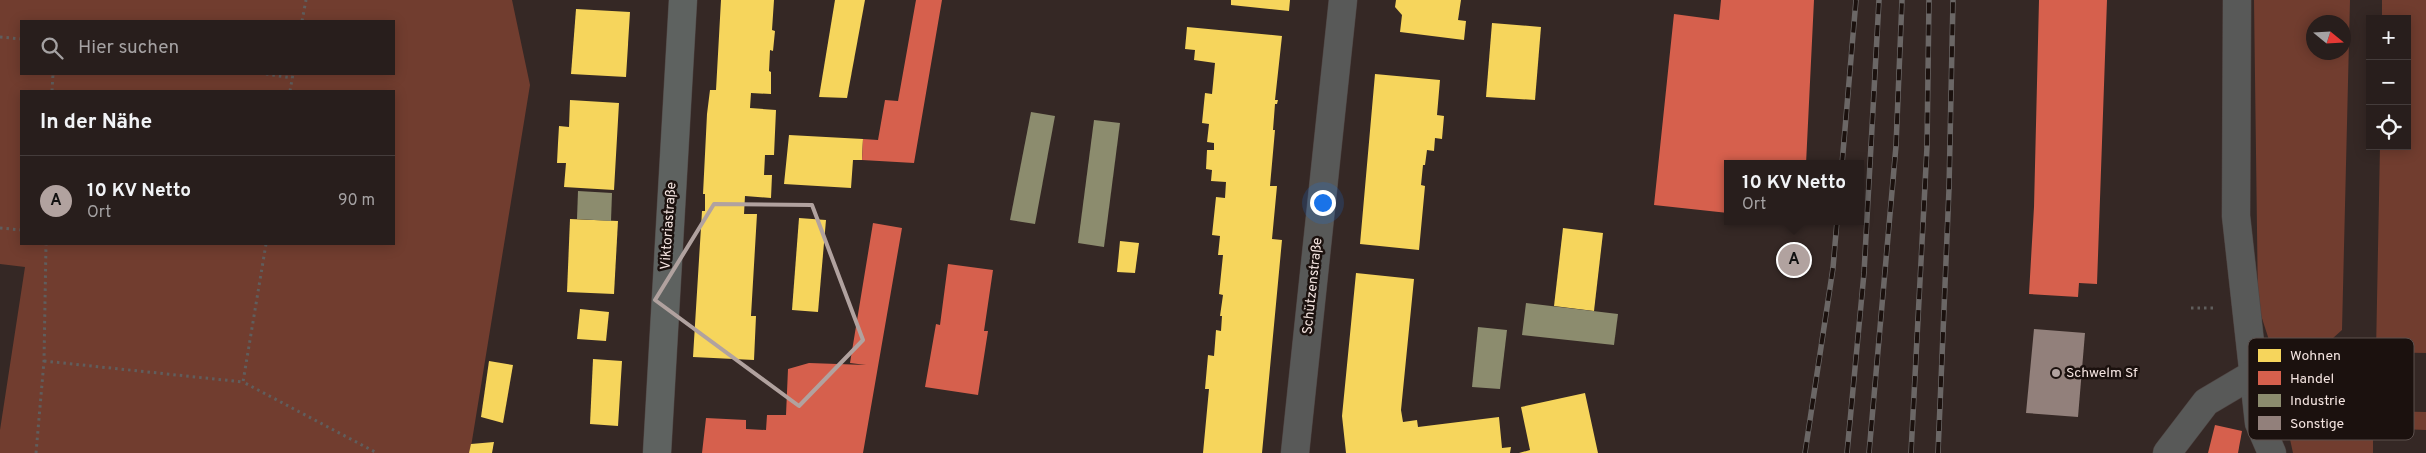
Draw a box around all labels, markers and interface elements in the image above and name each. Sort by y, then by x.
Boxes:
north arrow [2306,15,2351,60]
map controls [2366,15,2411,150]
button: + [2366,15,2411,60]
search box [20,20,395,75]
icon: search [38,34,66,62]
text: Hier suchen [78,36,179,60]
button: − [2366,60,2411,105]
button: locate [2366,105,2411,150]
text: In der Nähe [40,109,152,136]
popup [1724,160,1864,225]
text: 10 KV Netto [1742,171,1846,195]
text: 10 KV Netto [87,179,191,203]
street label: Viktoriastraße [657,181,681,271]
your location [1310,190,1336,216]
text: A [50,191,62,211]
text: 90 m [338,191,375,211]
text: Ort [1742,195,1766,215]
text: Ort [87,203,111,223]
street label: Schützenstraße [1299,237,1327,335]
pin: A [1778,241,1810,279]
legend [2248,338,2414,440]
text: Wohnen [2290,348,2341,365]
place label: Schwelm Sf [2066,365,2138,382]
marker: Schwelm Sf [2050,367,2062,379]
text: Handel [2290,371,2334,388]
text: Industrie [2290,393,2345,410]
text: Sonstige [2290,416,2344,433]

